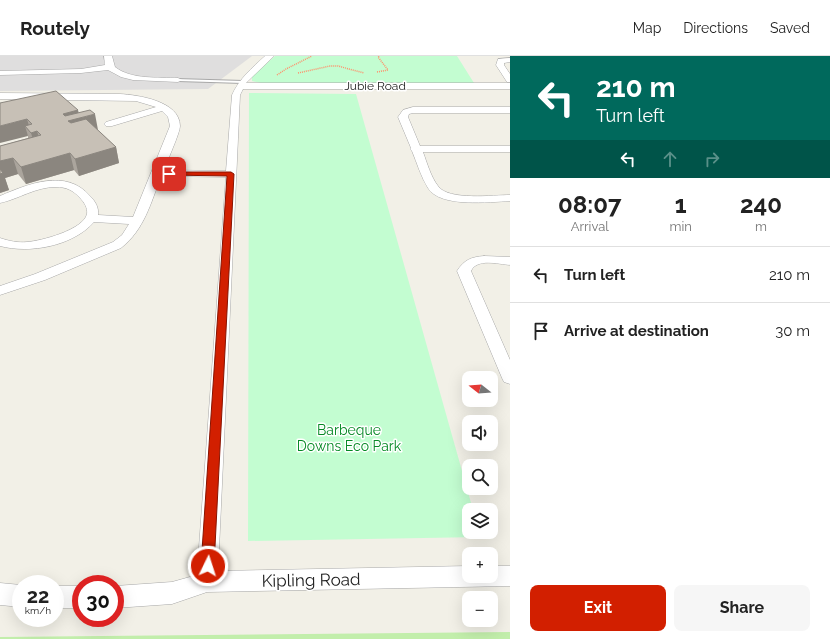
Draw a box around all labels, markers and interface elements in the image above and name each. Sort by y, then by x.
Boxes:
text: Routely [20,17,90,39]
text: Map [633,20,661,36]
text: Directions [683,20,748,36]
text: Saved [770,20,810,36]
text: 210 m [596,71,676,104]
icon: left [530,72,582,124]
street label: Jubie Road [344,79,406,93]
text: Turn left [596,105,665,126]
icon: left [617,148,639,170]
icon: ahead [659,148,681,170]
icon: right [701,148,723,170]
pin [152,157,186,191]
icon: arrive [158,163,180,185]
text: 08:07 [558,190,621,219]
text: 1 [675,190,687,219]
text: 240 [740,190,782,219]
text: Arrival [571,219,609,234]
text: min [670,219,692,234]
text: m [755,219,767,234]
icon: left [530,264,552,286]
text: Turn left [564,266,625,284]
text: 210 m [769,266,810,284]
icon: arrive [530,320,552,342]
text: Arrive at destination [564,322,709,340]
text: 30 m [775,322,810,340]
north arrow [462,371,498,407]
map controls [462,371,498,627]
button: sound [462,415,498,451]
park label: Barbeque Downs Eco Park [297,422,402,454]
button: search [462,459,498,495]
button: layers [462,503,498,539]
position arrow [187,545,229,587]
button: + [462,547,498,583]
street label: Kipling Road [261,569,361,591]
speed limit sign: 30 [72,575,124,627]
text: 22 [27,584,49,608]
button: Exit [530,585,666,631]
button: Share [674,585,810,631]
button: − [462,591,498,627]
text: km/h [25,605,51,616]

